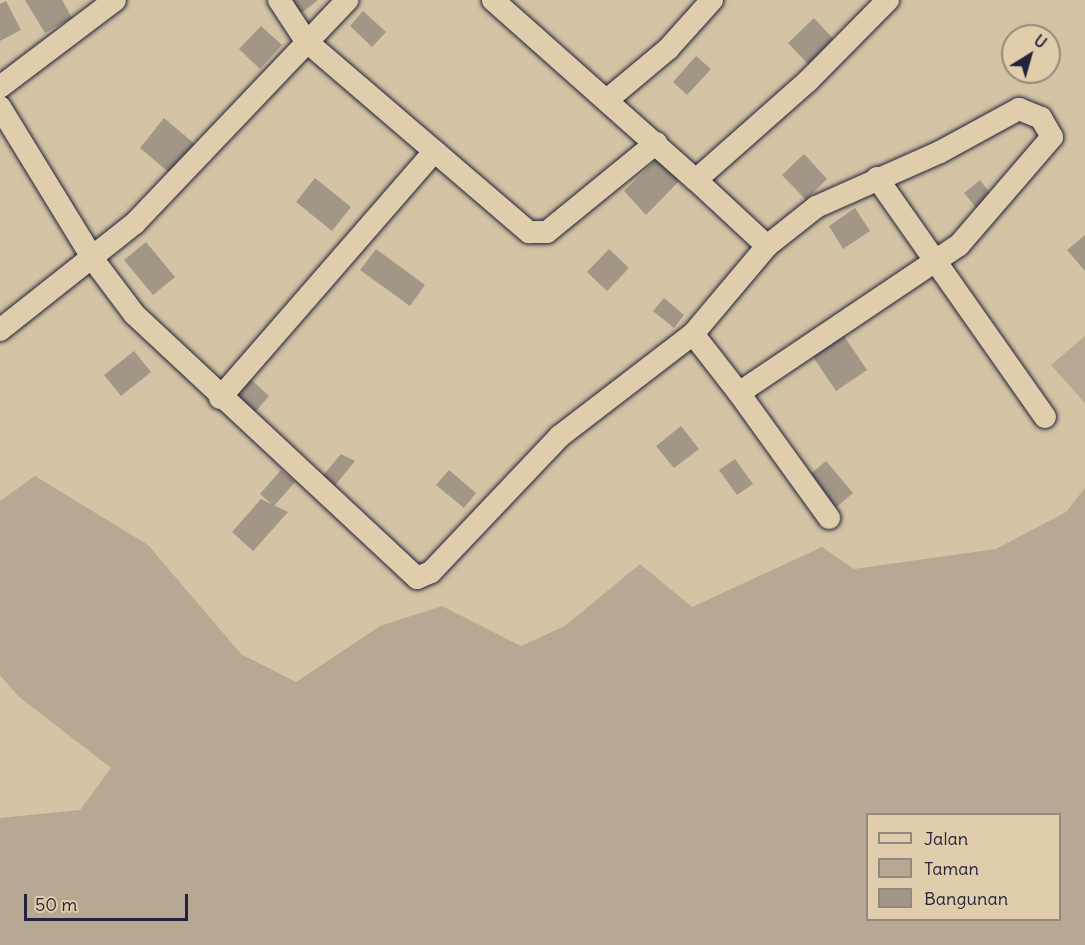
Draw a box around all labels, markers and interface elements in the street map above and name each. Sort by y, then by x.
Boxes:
north arrow [1001,24,1061,84]
text: U [1030,30,1051,52]
legend [866,813,1061,921]
text: Jalan [924,827,968,850]
text: Taman [924,857,979,880]
scale bar [27,882,190,920]
text: Bangunan [924,887,1008,910]
text: 50 m [35,893,77,916]

